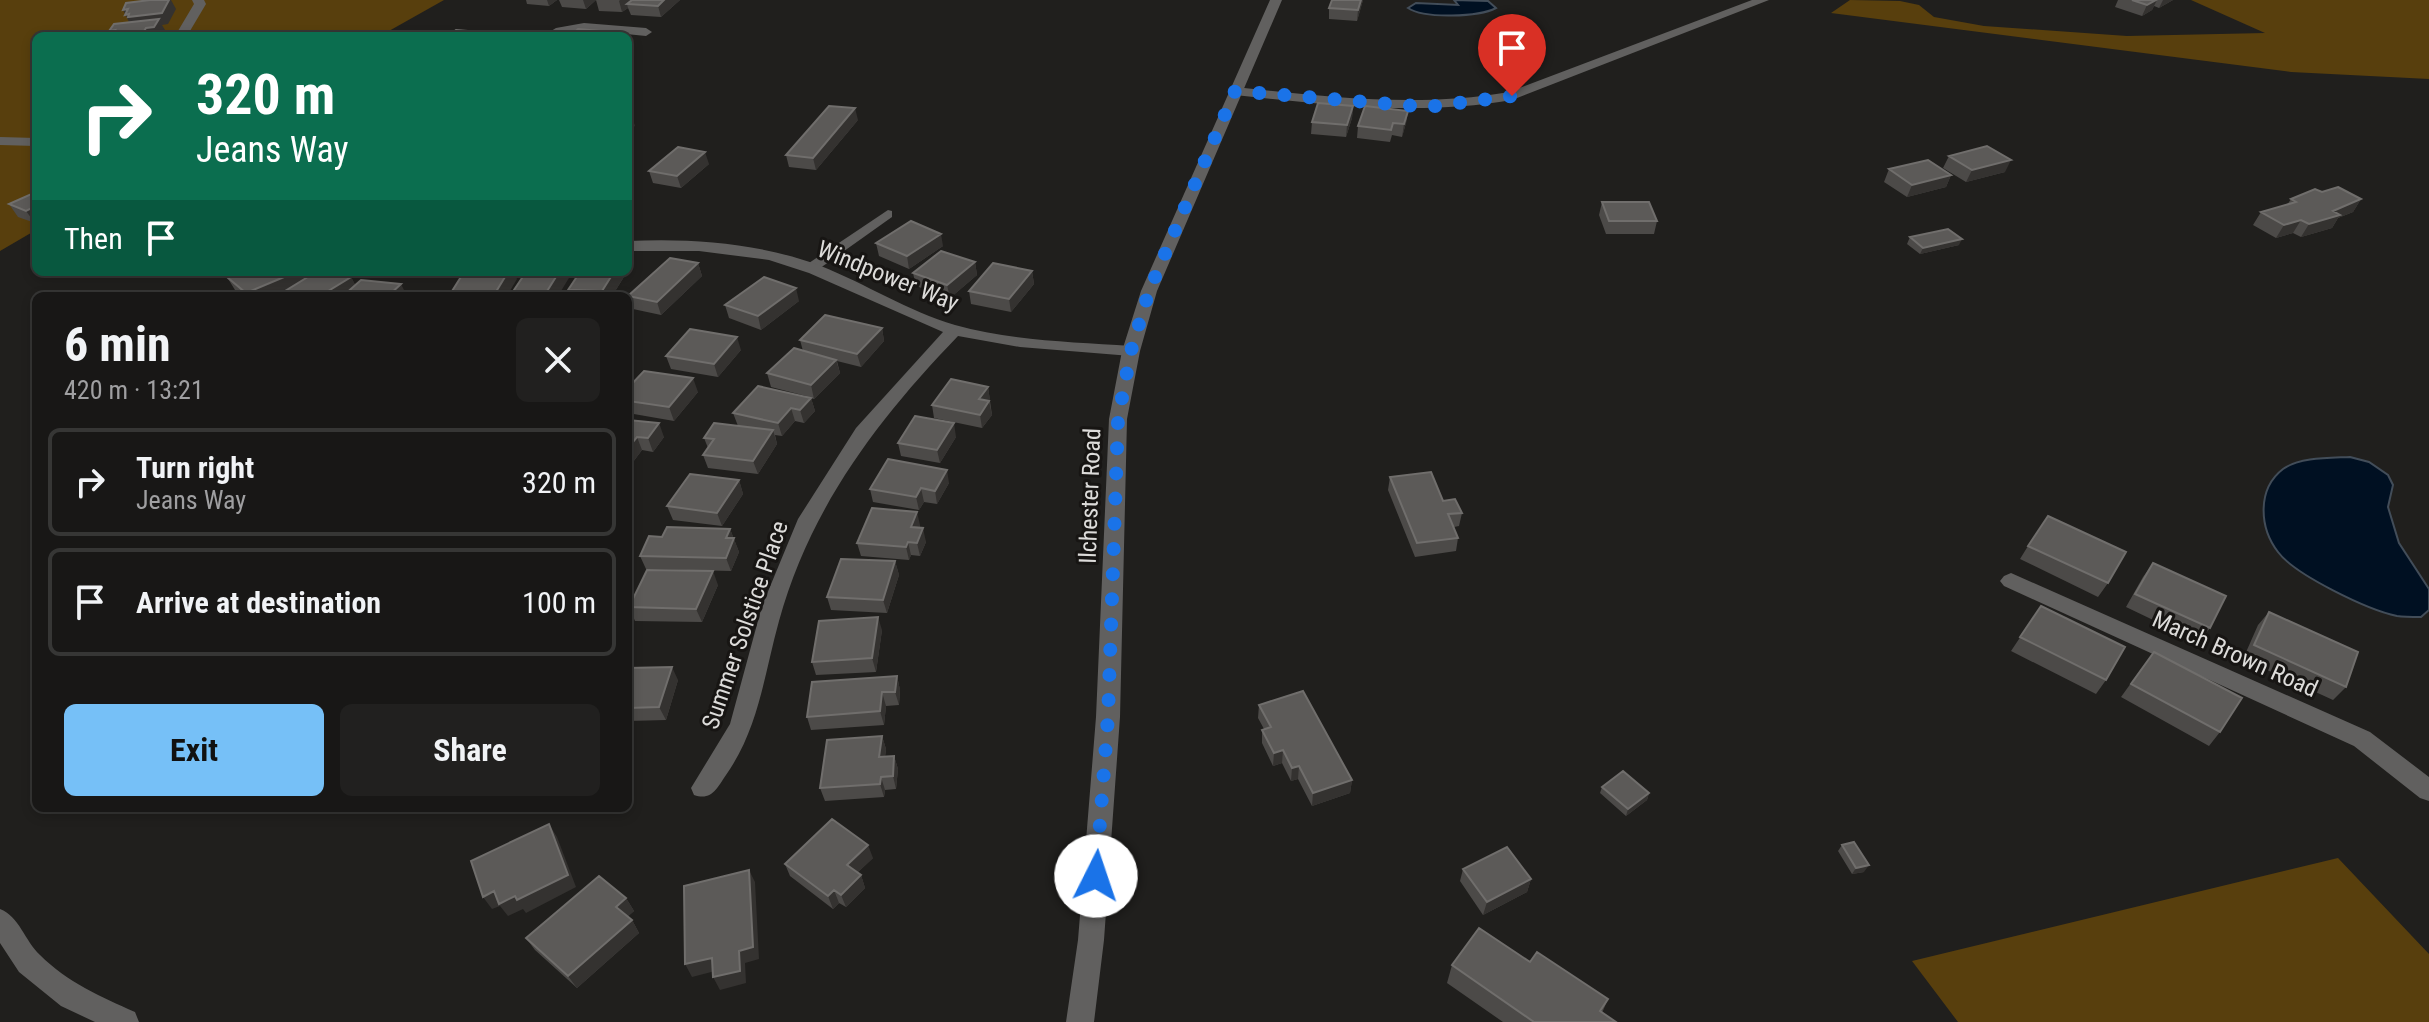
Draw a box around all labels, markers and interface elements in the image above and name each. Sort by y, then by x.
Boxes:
pin [1478,14.0,1546,96]
icon: arrive [1490,26,1534,70]
text: 320 m [196,62,335,128]
icon: right [64,64,168,168]
text: Jeans Way [196,129,348,171]
icon: arrive [139,216,183,260]
text: Then [64,221,123,256]
street label: Windpower Way [813,235,963,317]
text: 6 min [64,316,171,373]
button: close [516,318,600,402]
text: 420 m · 13:21 [64,375,204,405]
street label: Ilchester Road [1074,428,1106,564]
text: Turn right [136,450,254,485]
icon: right [68,460,112,504]
text: 320 m [522,465,596,500]
text: Jeans Way [136,485,246,515]
street label: Summer Solstice Place [696,517,794,733]
icon: arrive [68,580,112,624]
text: Arrive at destination [136,585,381,620]
text: 100 m [522,585,596,620]
street label: March Brown Road [2148,605,2322,703]
button: Exit [64,704,324,796]
button: Share [340,704,600,796]
position arrow [1054,834,1138,918]

